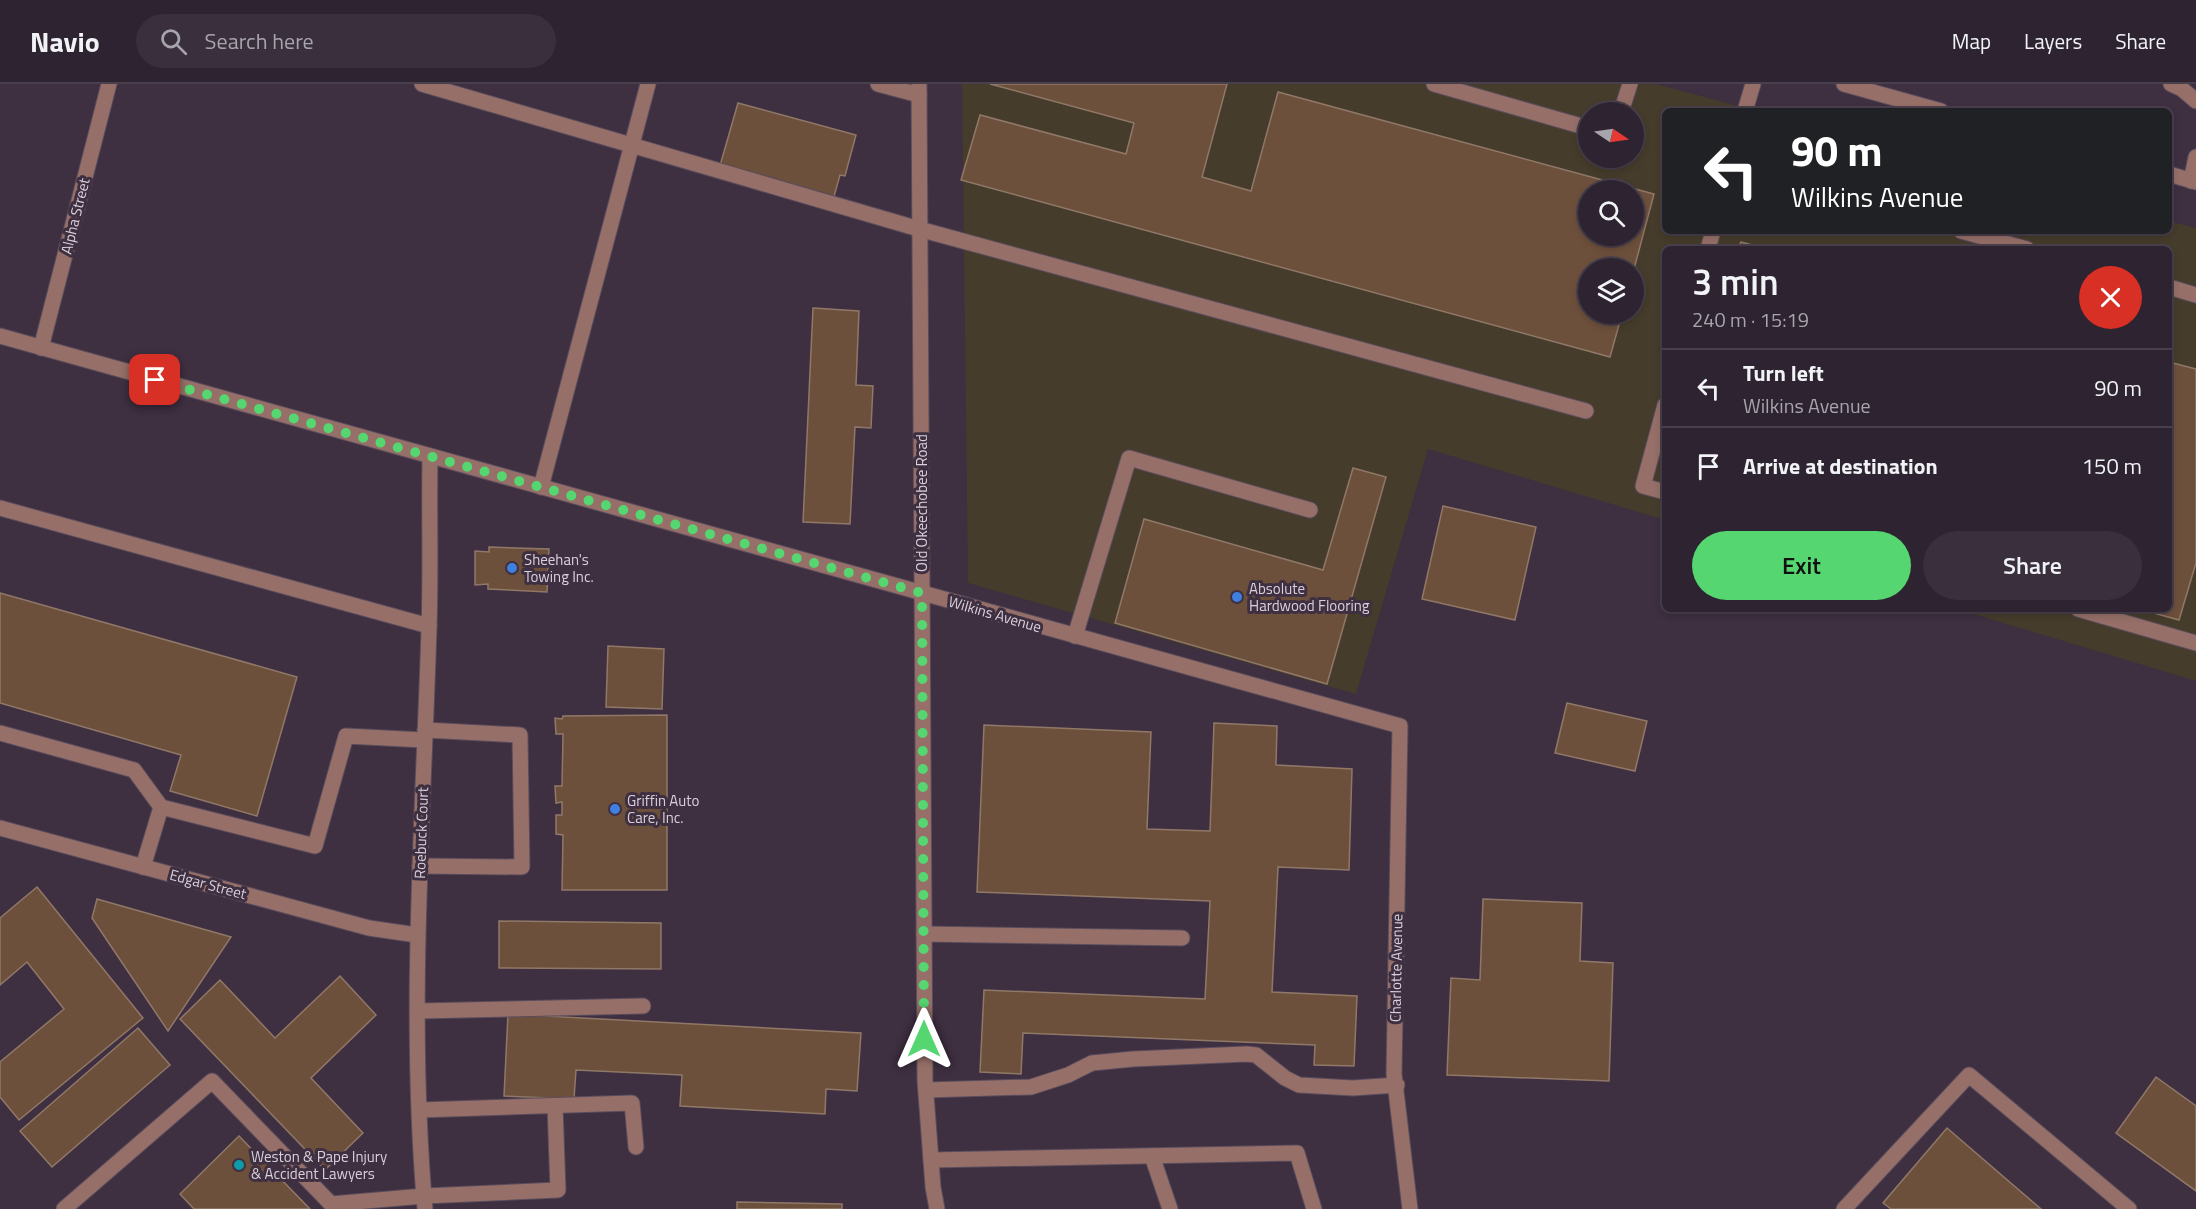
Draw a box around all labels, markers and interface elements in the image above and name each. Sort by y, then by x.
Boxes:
search box [136,14,556,68]
text: Navio [30,20,100,63]
text: Search here [205,24,314,58]
icon: search [157,25,190,58]
text: Map [1952,25,1991,57]
text: Layers [2024,25,2082,57]
text: Share [2115,25,2166,57]
north arrow [1578,102,1644,168]
map controls [1578,102,1644,324]
text: 90 m [1791,118,1883,182]
icon: left [1692,132,1770,210]
street label: Alpha Street [54,175,96,257]
text: Wilkins Avenue [1791,176,1963,217]
button: search [1578,180,1644,246]
text: 3 min [1692,254,1779,309]
button: layers [1578,258,1644,324]
button: close [2079,266,2142,329]
text: 240 m · 15:19 [1692,304,1809,335]
pin [129,354,180,405]
text: Turn left [1743,356,1824,390]
icon: arrive [138,363,171,396]
text: 90 m [2094,371,2142,405]
icon: left [1692,372,1725,405]
text: Wilkins Avenue [1743,390,1871,421]
street label: Old Okeechobee Road [910,434,933,572]
text: Arrive at destination [1743,449,1938,483]
text: 150 m [2082,449,2142,483]
icon: arrive [1692,450,1725,483]
button: Exit [1692,531,1911,600]
button: Share [1923,531,2142,600]
place label: Sheehan's Towing Inc. [524,548,594,588]
marker: Sheehan's Towing Inc. [505,561,519,575]
place label: Absolute Hardwood Flooring [1249,577,1370,617]
street label: Wilkins Avenue [946,590,1044,638]
marker: Absolute Hardwood Flooring [1230,590,1244,604]
street label: Roebuck Court [408,786,434,879]
place label: Griffin Auto Care, Inc. [627,789,699,829]
marker: Griffin Auto Care, Inc. [608,802,622,816]
street label: Edgar Street [167,863,250,905]
street label: Charlotte Avenue [1384,914,1408,1022]
position arrow [892,1007,956,1071]
place label: Weston & Pape Injury & Accident Lawyers [251,1145,387,1185]
marker: Weston & Pape Injury & Accident Lawyers [232,1158,246,1172]

